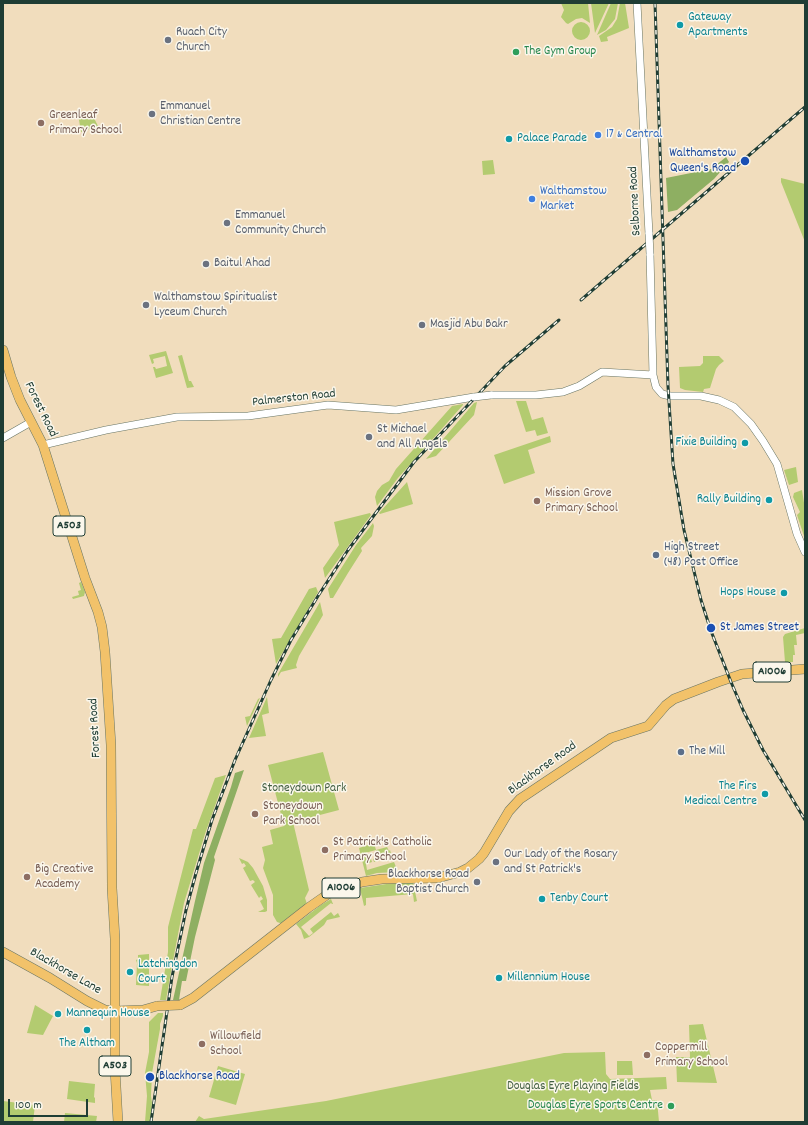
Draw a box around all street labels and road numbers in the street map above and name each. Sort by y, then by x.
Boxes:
street label: Selborne Road [626,166,646,236]
street label: Forest Road [20,380,60,440]
street label: Palmerston Road [251,387,337,411]
road number: A503 [53,516,85,536]
road number: A1006 [753,662,791,682]
street label: Forest Road [87,698,105,758]
street label: Blackhorse Road [506,739,580,799]
road number: A1006 [322,878,360,898]
street label: Blackhorse Lane [27,945,103,999]
road number: A503 [99,1056,131,1076]

